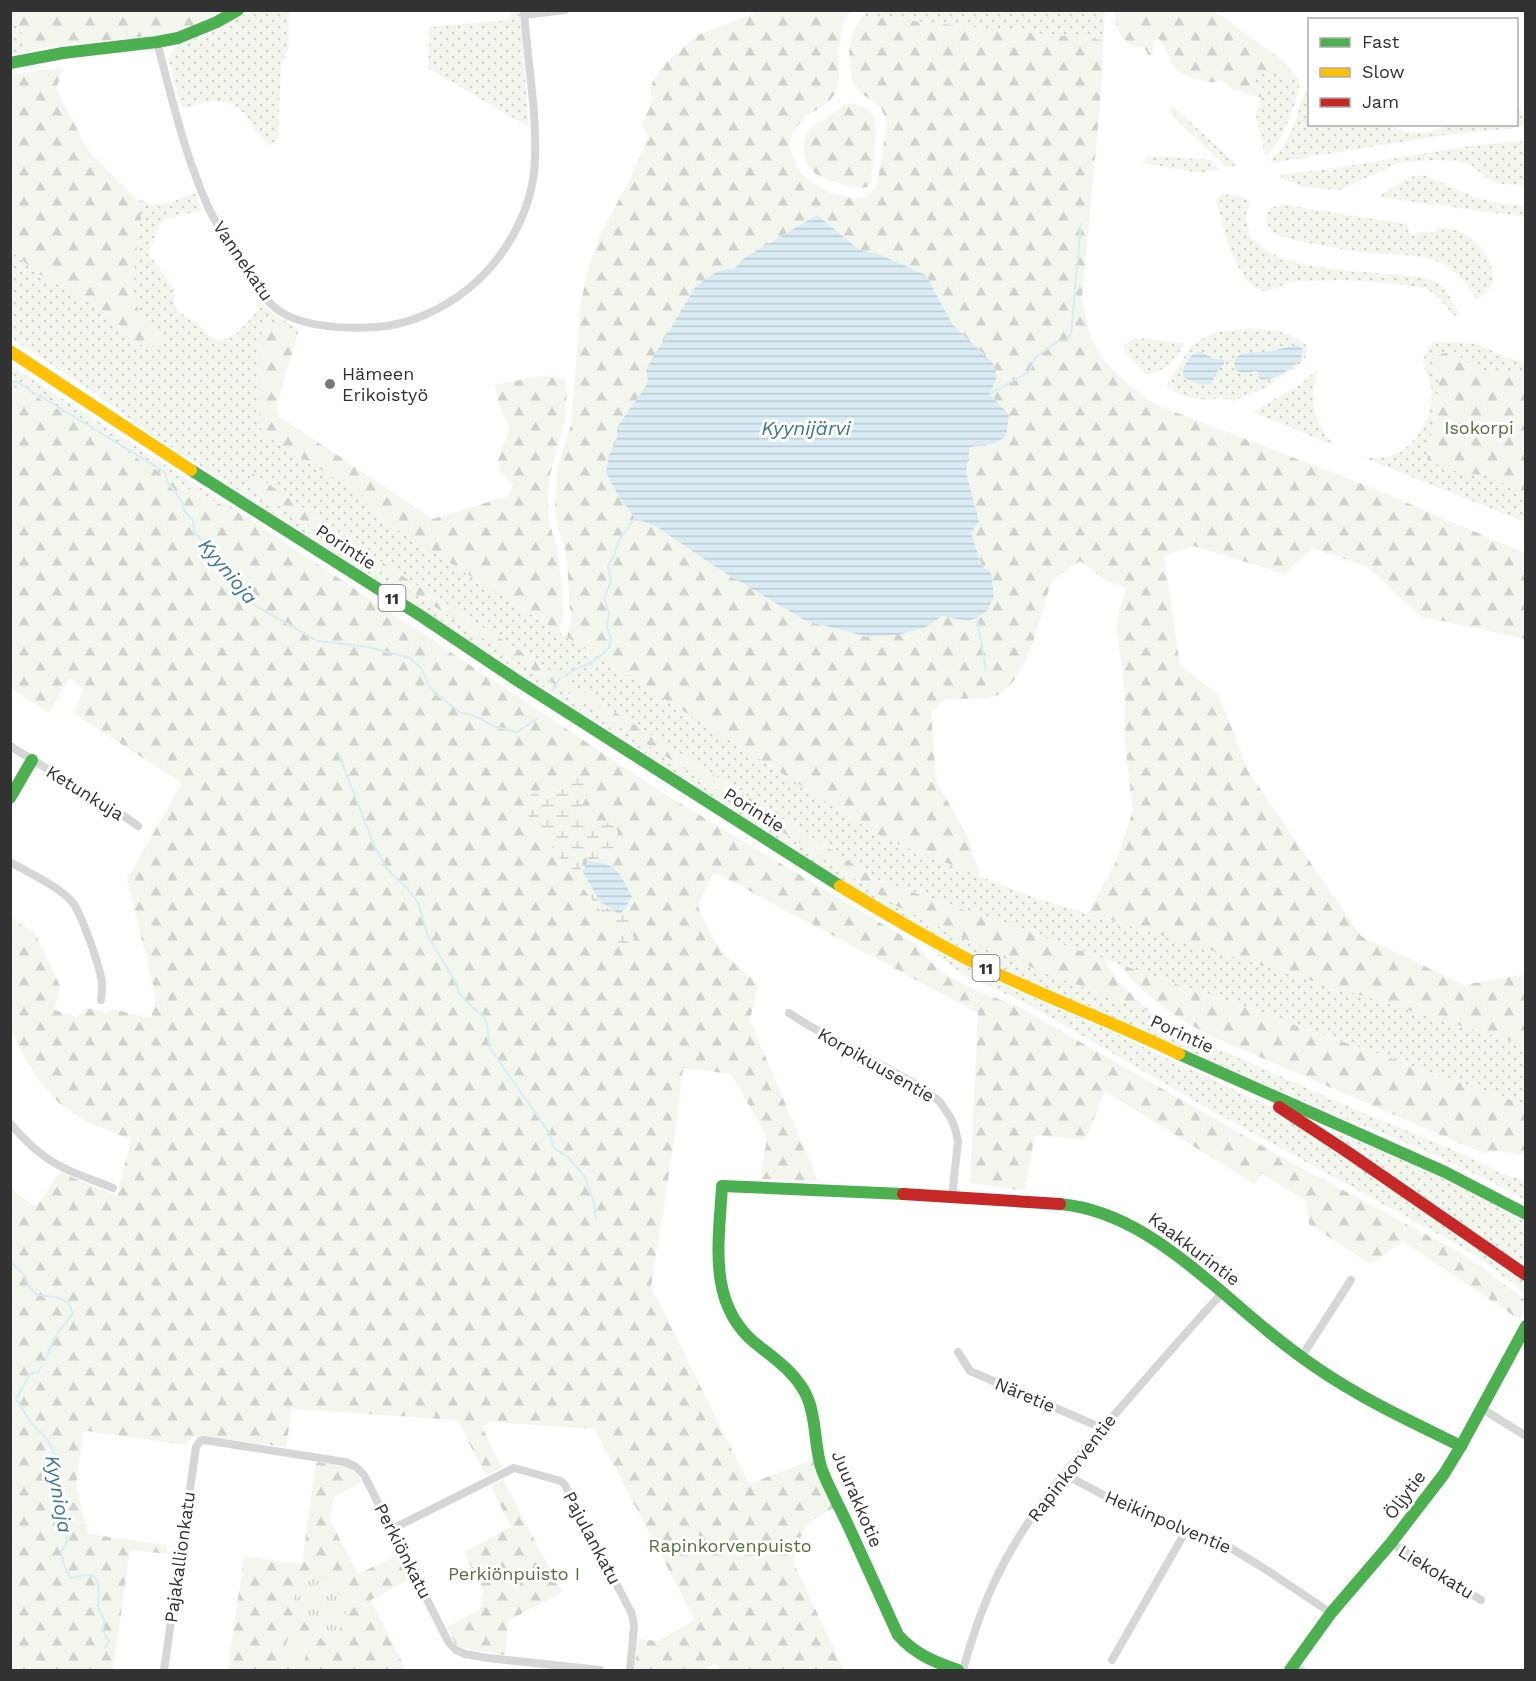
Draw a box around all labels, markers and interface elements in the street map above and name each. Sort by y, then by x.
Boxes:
legend [1308,18,1518,126]
text: Fast [1362,31,1400,52]
text: Slow [1362,61,1405,82]
text: Jam [1362,91,1399,112]
street label: Vannekatu [209,217,278,305]
place label: Hämeen Erikoistyö [342,363,428,405]
marker: Hämeen Erikoistyö [323,377,337,391]
water label: Kyynijärvi [761,416,852,440]
park label: Isokorpi [1444,417,1514,438]
street label: Porintie [312,519,380,574]
water label: Kyynioja [194,533,262,609]
road number: 11 [378,585,406,611]
street label: Ketunkuja [43,761,128,825]
street label: Porintie [720,783,788,836]
road number: 11 [972,955,1000,981]
street label: Porintie [1147,1010,1217,1057]
street label: Korpikuusentie [814,1023,938,1106]
street label: Kaakkurintie [1144,1207,1244,1290]
street label: Näretie [992,1373,1058,1417]
street label: Rapinkorventie [1023,1410,1120,1526]
street label: Juurakkotie [828,1447,887,1550]
water label: Kyynioja [40,1453,78,1535]
street label: Öljytie [1379,1466,1430,1523]
street label: Heikinpolventie [1102,1485,1234,1558]
street label: Pajulankatu [559,1488,626,1588]
street label: Pajakallionkatu [160,1490,199,1624]
street label: Perkiönkatu [370,1500,436,1602]
park label: Rapinkorvenpuisto [648,1535,812,1556]
street label: Liekokatu [1395,1540,1478,1603]
park label: Perkiönpuisto I [448,1563,580,1584]

